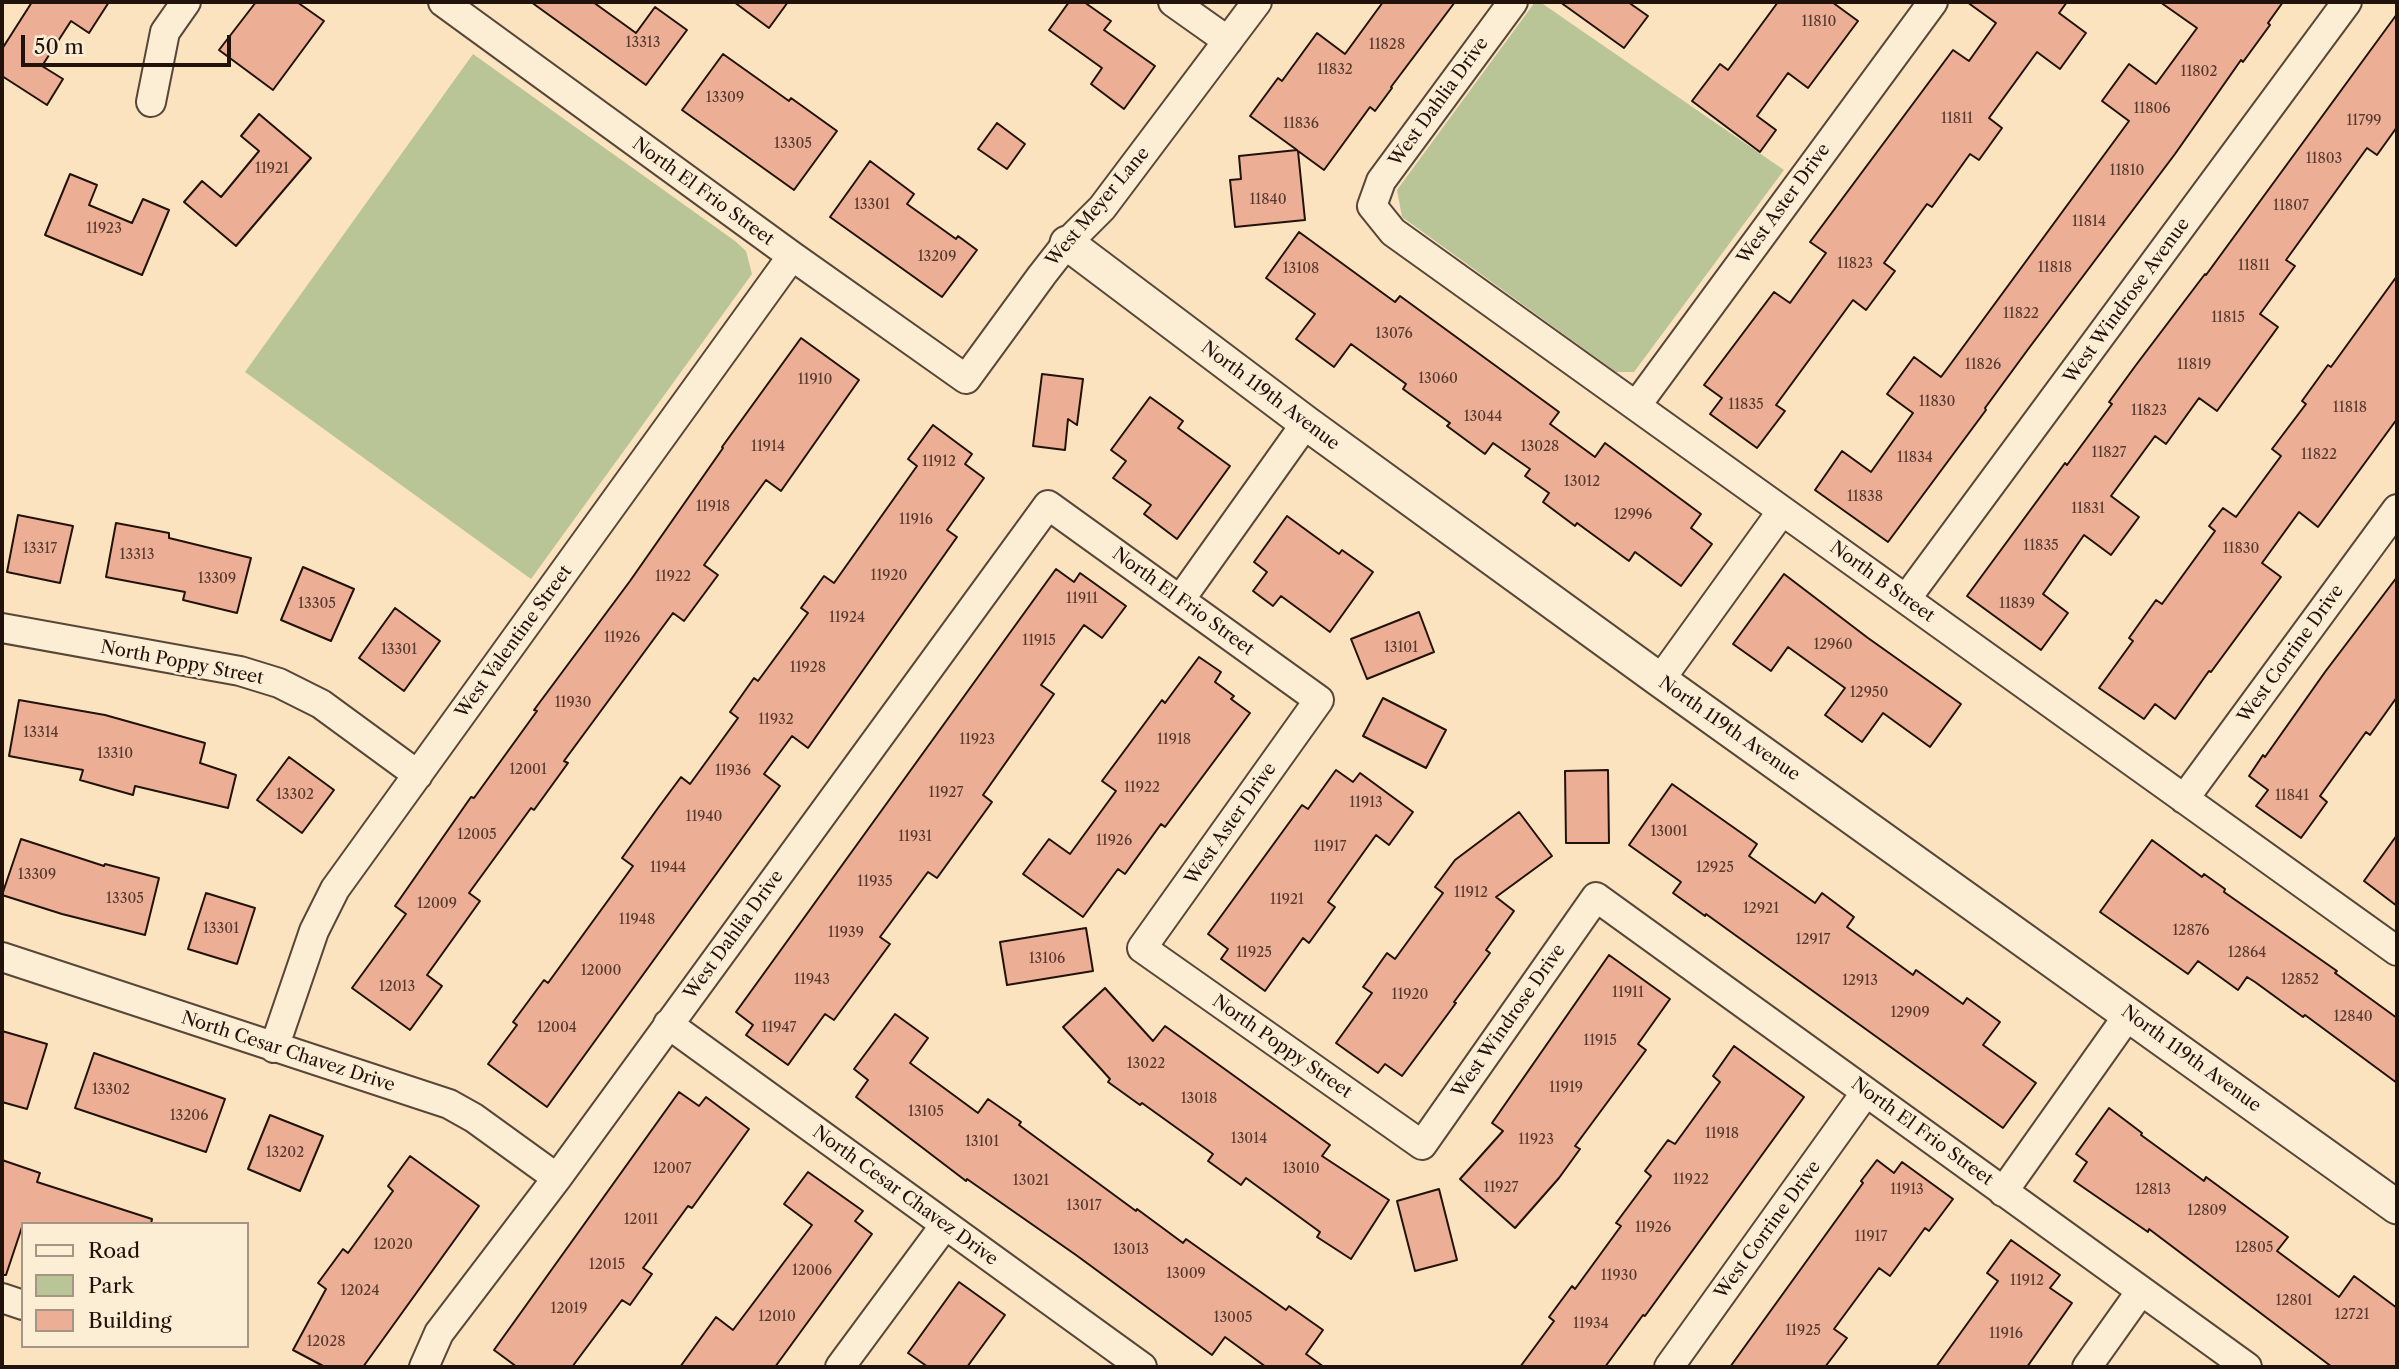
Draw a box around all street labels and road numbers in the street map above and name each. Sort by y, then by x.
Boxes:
street label: West Dahlia Drive [1385,33,1493,171]
street label: North El Frio Street [628,133,778,251]
street label: West Aster Drive [1733,139,1835,269]
street label: West Meyer Lane [1042,143,1154,271]
street label: West Windrose Avenue [2060,214,2194,388]
street label: North 119th Avenue [1197,337,1343,455]
street label: North B Street [1826,537,1938,627]
street label: North El Frio Street [1108,543,1258,661]
street label: West Valentine Street [451,561,577,723]
street label: West Corrine Drive [2234,581,2348,727]
street label: North Poppy Street [99,637,265,689]
street label: North 119th Avenue [1654,672,1804,786]
street label: West Aster Drive [1181,759,1281,889]
street label: West Dahlia Drive [680,866,788,1004]
street label: West Windrose Drive [1448,940,1570,1102]
street label: North Poppy Street [1208,991,1356,1103]
street label: North 119th Avenue [2117,1001,2265,1117]
street label: North Cesar Chavez Drive [178,1007,398,1097]
street label: North El Frio Street [1847,1073,1997,1191]
street label: North Cesar Chavez Drive [808,1122,1002,1270]
street label: West Corrine Drive [1711,1157,1825,1303]

